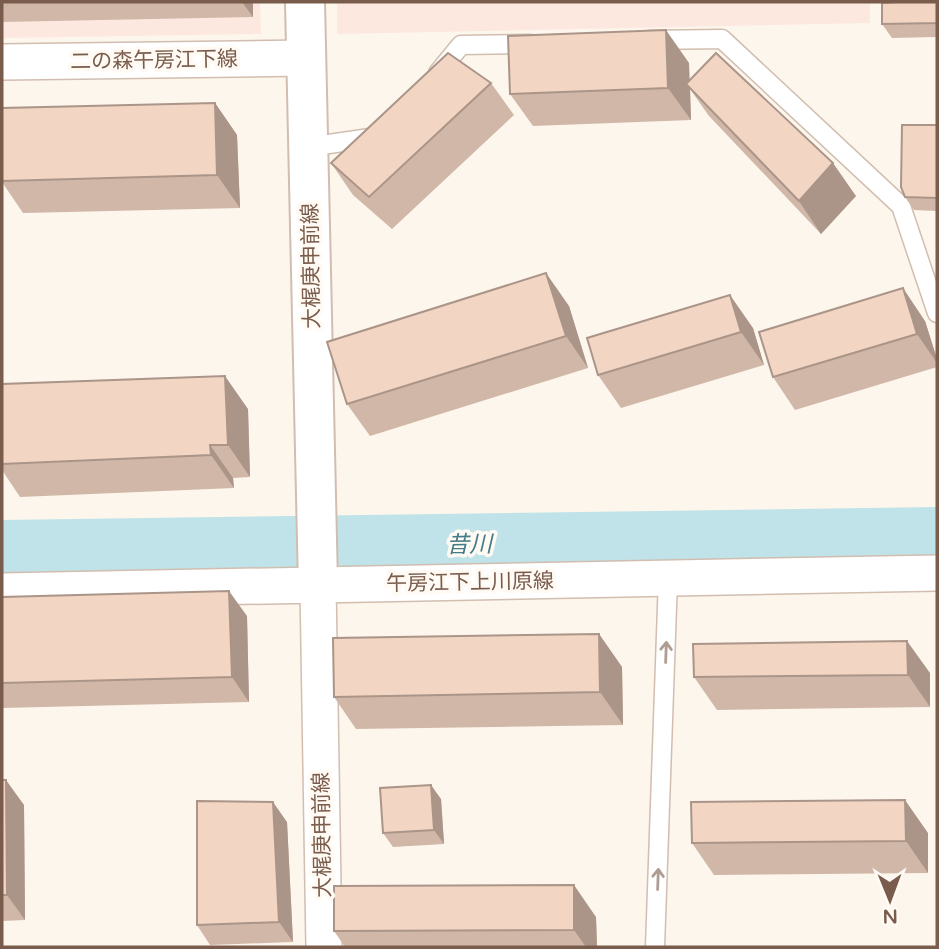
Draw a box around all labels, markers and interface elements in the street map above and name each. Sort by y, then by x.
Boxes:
street label: 二の森午房江下線 [70,47,238,74]
street label: 大梶庚申前線 [298,203,325,329]
water label: 昔川 [446,531,495,559]
street label: 午房江下上川原線 [386,569,554,596]
one-way arrow [659,640,672,663]
street label: 大梶庚申前線 [309,772,336,898]
north arrow [855,865,925,935]
one-way arrow [651,868,664,891]
text: N [882,905,898,927]

